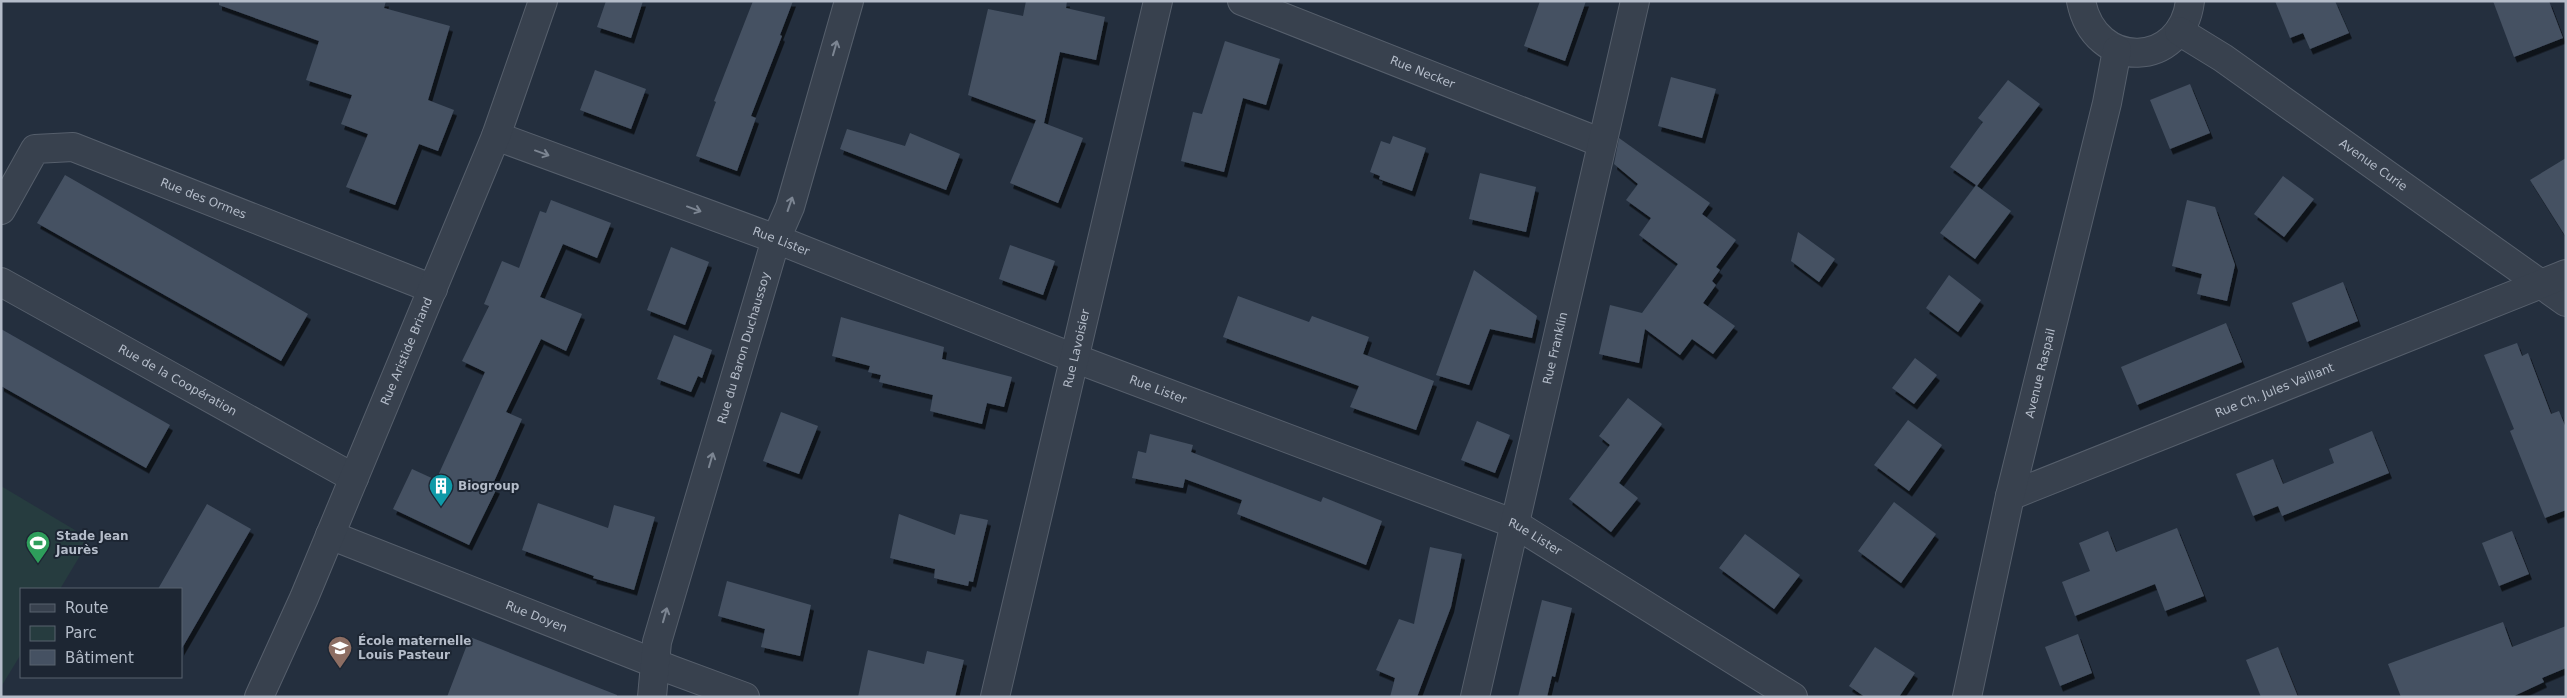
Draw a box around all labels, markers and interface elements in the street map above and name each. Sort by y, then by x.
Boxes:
one-way arrow [831,41,841,57]
street label: Rue Necker [1388,53,1457,91]
street label: Avenue Curie [2337,136,2410,194]
one-way arrow [533,149,549,158]
street label: Rue des Ormes [158,175,248,222]
one-way arrow [786,197,795,213]
one-way arrow [686,205,701,214]
street label: Rue Lister [751,224,812,259]
street label: Rue du Baron Duchaussoy [715,270,773,425]
street label: Rue Aristide Briand [378,295,435,407]
street label: Rue Lavoisier [1061,308,1093,389]
street label: Rue Franklin [1540,311,1570,386]
street label: Avenue Raspail [2023,327,2058,419]
street label: Rue de la Coopération [116,342,239,419]
street label: Rue Ch. Jules Vaillant [2213,360,2336,420]
street label: Rue Lister [1127,373,1189,407]
one-way arrow [706,452,716,468]
building icon: Biogroup [428,473,454,507]
place label: Biogroup [458,479,520,493]
street label: Rue Lister [1507,515,1564,558]
place label: Stade Jean Jaurès [55,529,129,557]
sports icon: Stade Jean Jaurès [25,530,51,564]
legend [20,588,182,678]
street label: Rue Doyen [504,598,569,635]
text: Route [65,599,109,617]
one-way arrow [660,608,670,624]
text: Parc [65,624,97,642]
place label: École maternelle Louis Pasteur [358,633,471,662]
school or university icon: École maternelle Louis Pasteur [327,635,353,669]
text: Bâtiment [65,649,134,667]

